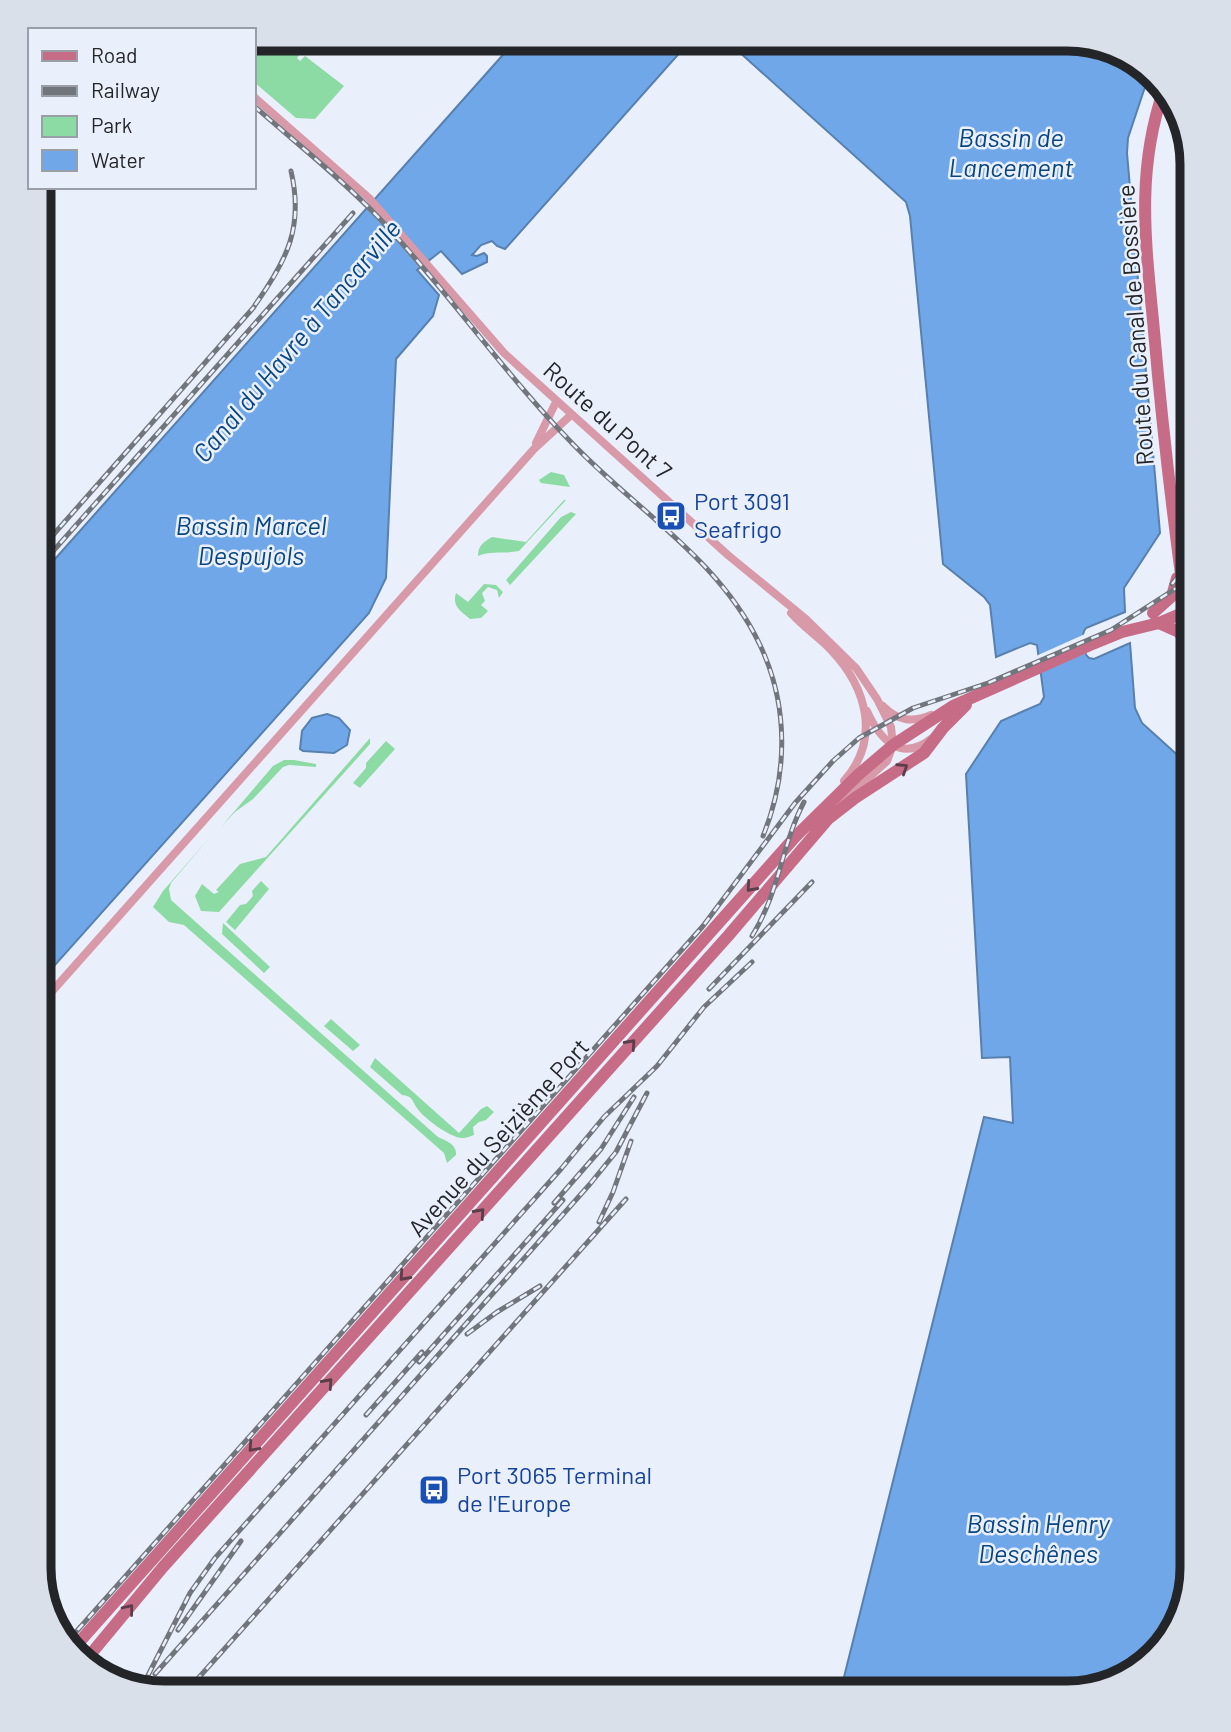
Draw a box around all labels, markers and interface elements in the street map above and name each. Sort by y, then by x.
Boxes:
legend [28,28,256,189]
text: Road [91,42,137,67]
text: Railway [91,77,160,102]
text: Park [91,112,132,137]
water label: Bassin de Lancement [949,121,1073,182]
text: Water [91,147,146,172]
street label: Route du Canal de Bossière [1110,184,1159,466]
water label: Canal du Havre à Tancarville [185,212,406,468]
street label: Route du Pont 7 [538,355,678,485]
place label: Port 3091 Seafrigo [694,486,790,543]
bus stop icon: Port 3091 Seafrigo [654,499,688,533]
water label: Bassin Marcel Despujols [175,509,327,570]
one-way arrow [896,763,909,776]
one-way arrow [746,879,759,892]
street label: Avenue du Seizième Port [401,1032,594,1242]
one-way arrow [623,1039,635,1052]
one-way arrow [471,1208,484,1221]
one-way arrow [400,1268,412,1281]
one-way arrow [320,1378,332,1391]
one-way arrow [249,1438,261,1451]
place label: Port 3065 Terminal de l'Europe [457,1460,652,1517]
bus stop icon: Port 3065 Terminal de l'Europe [417,1473,451,1507]
water label: Bassin Henry Deschênes [966,1507,1111,1568]
one-way arrow [121,1604,134,1616]

